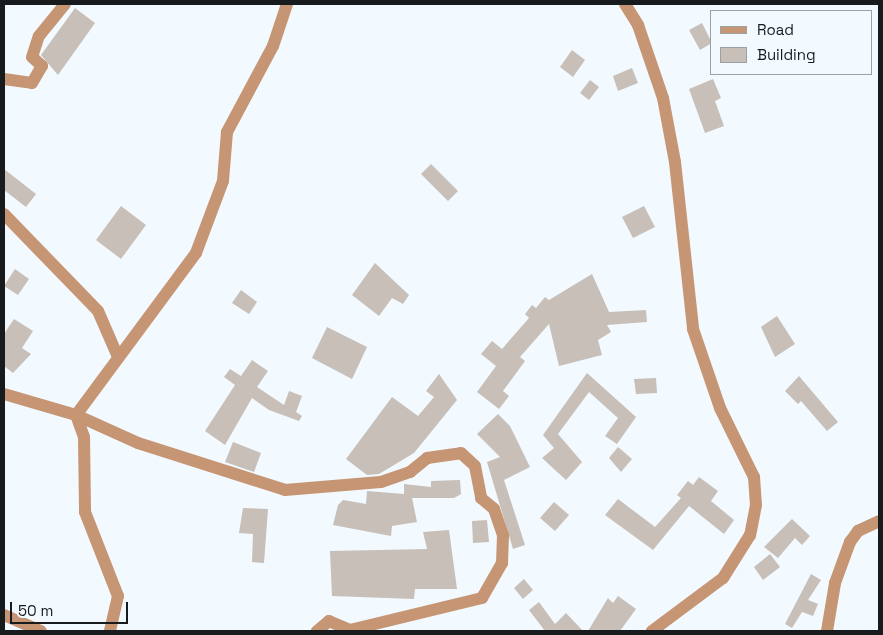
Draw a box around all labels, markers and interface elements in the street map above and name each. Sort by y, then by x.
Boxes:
legend [710,10,873,75]
text: Road [757,20,794,39]
text: Building [757,45,816,64]
scale bar [12,592,130,624]
text: 50 m [18,601,53,620]

